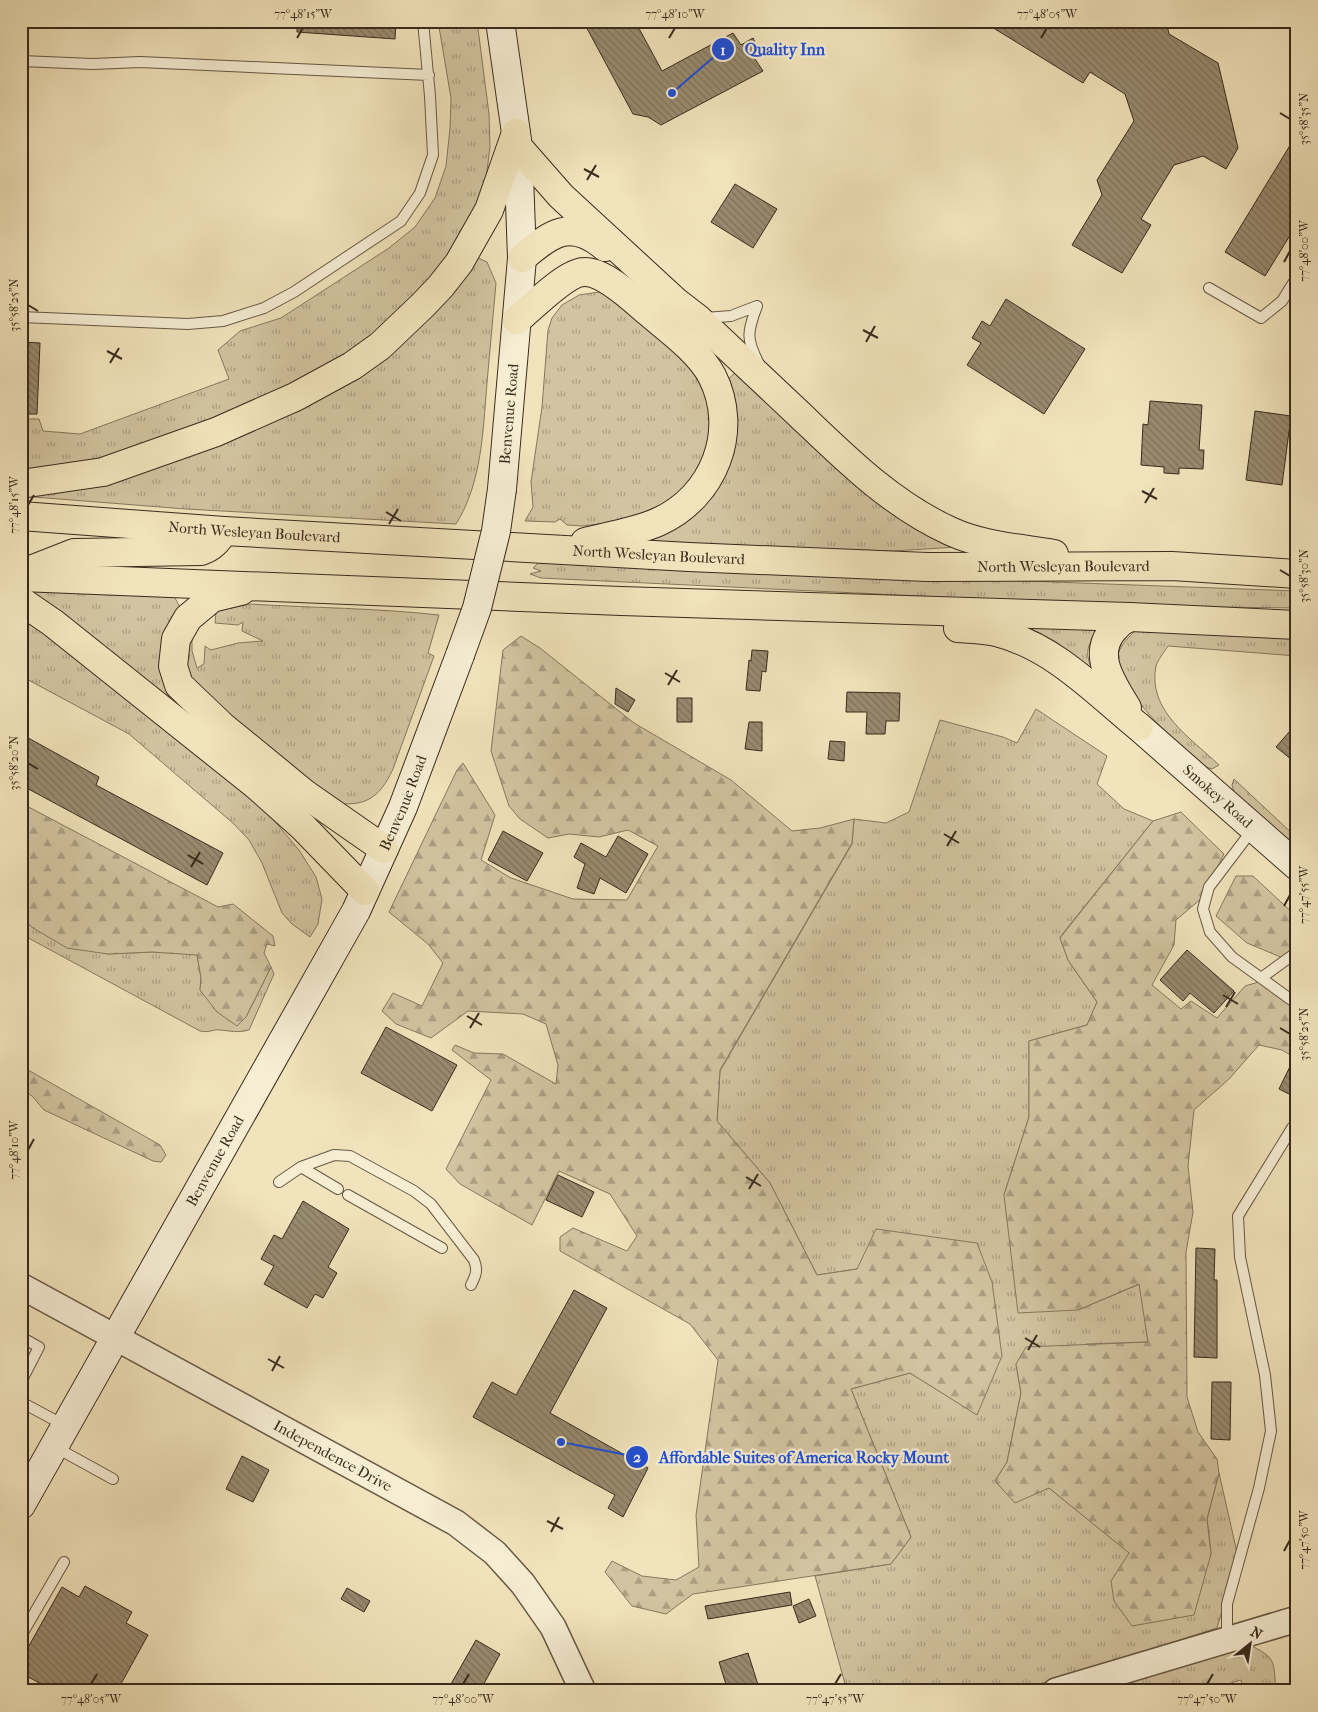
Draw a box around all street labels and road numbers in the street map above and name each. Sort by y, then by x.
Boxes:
street label: Benvenue Road [496,362,522,465]
street label: North Wesleyan Boulevard [168,518,342,547]
street label: North Wesleyan Boulevard [572,542,746,568]
street label: North Wesleyan Boulevard [977,557,1151,576]
street label: Benvenue Road [376,752,431,853]
street label: Smokey Road [1179,761,1257,832]
street label: Benvenue Road [182,1112,248,1209]
street label: Independence Drive [270,1416,396,1496]

